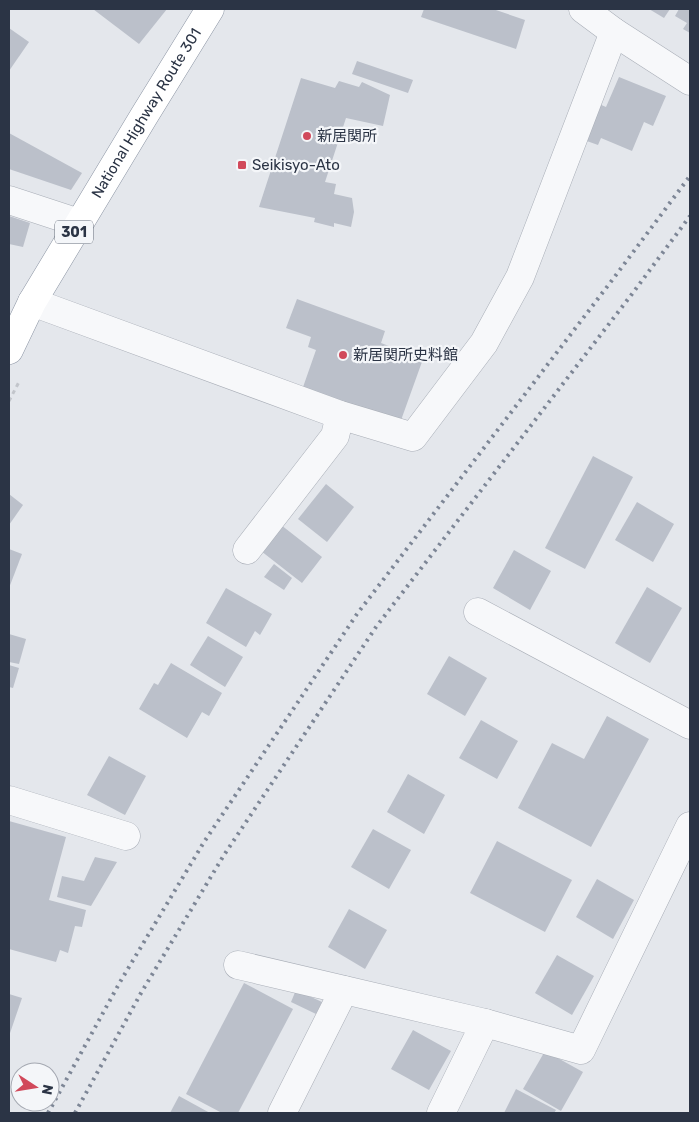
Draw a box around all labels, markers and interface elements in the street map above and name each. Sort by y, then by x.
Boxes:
street label: National Highway Route 301 [88,25,205,201]
place label: 新居関所 [317,127,377,145]
marker: 新居関所 [301,130,313,142]
place label: Seikisyo-Ato [252,156,340,174]
marker: Seikisyo-Ato [236,159,248,171]
road number: 301 [55,220,93,243]
place label: 新居関所史料館 [353,346,458,364]
marker: 新居関所史料館 [337,349,349,361]
north arrow [10,1062,60,1112]
text: N [38,1083,57,1096]

